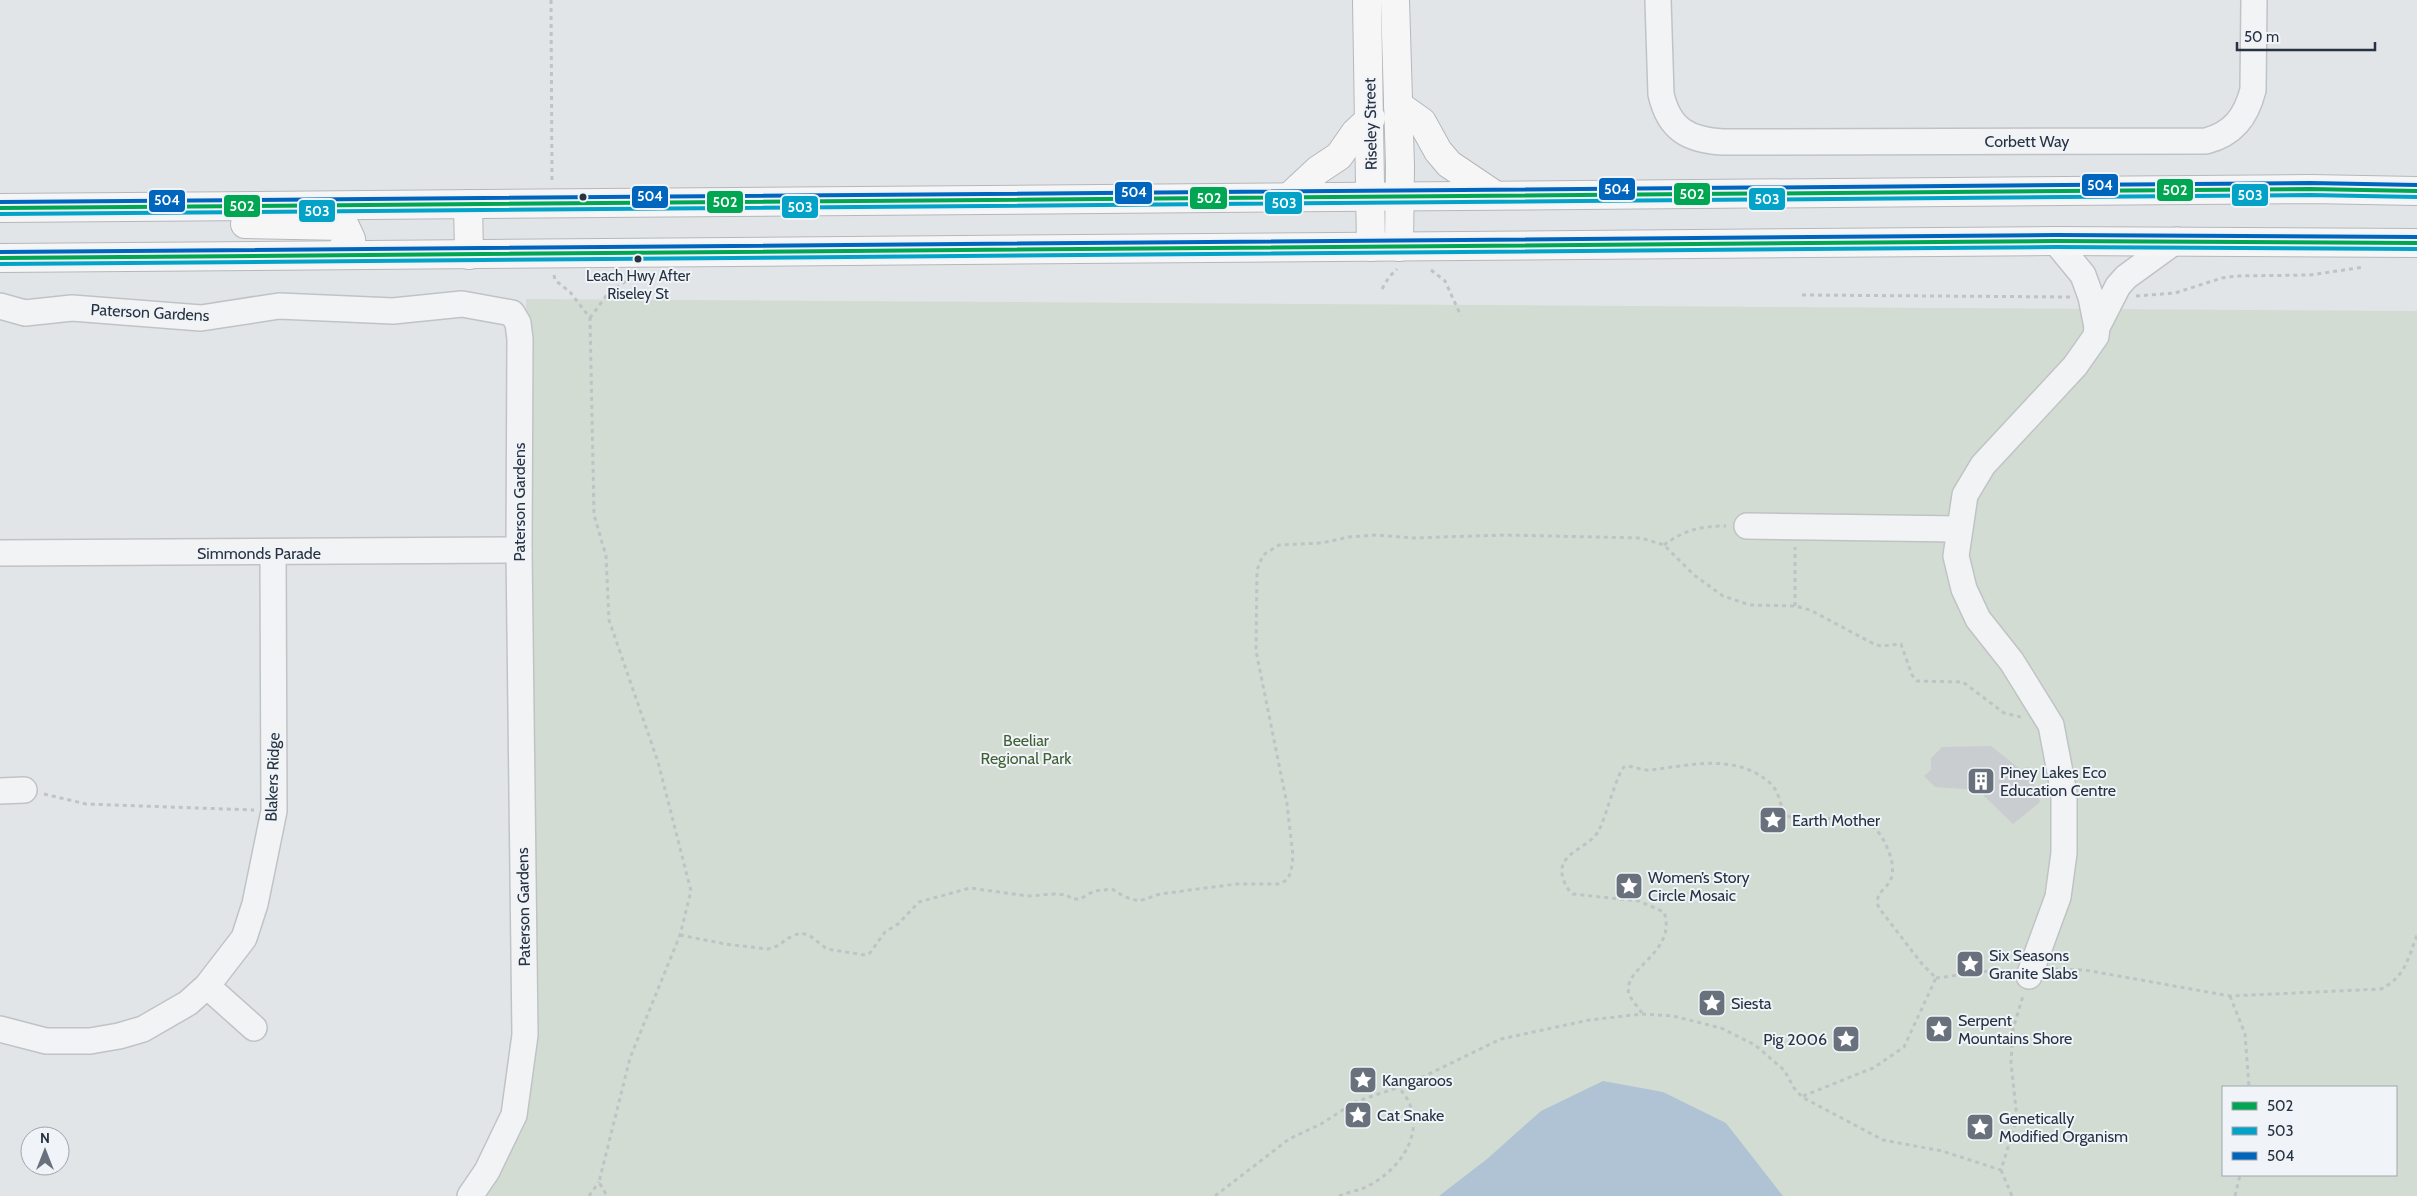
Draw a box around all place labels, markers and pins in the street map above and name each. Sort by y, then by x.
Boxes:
unlabelled marker [578,192,588,202]
marker: Leach Hwy After Riseley St [633,254,643,264]
place label: Leach Hwy After Riseley St [586,267,690,303]
place label: Piney Lakes Eco Education Centre [2000,763,2116,800]
building icon: Piney Lakes Eco Education Centre [1966,766,1996,796]
place icon: Earth Mother [1758,805,1788,835]
place label: Earth Mother [1792,811,1881,830]
place label: Women’s Story Circle Mosaic [1648,868,1750,905]
place icon: Women’s Story Circle Mosaic [1614,871,1644,901]
place label: Six Seasons Granite Slabs [1989,946,2078,983]
place icon: Six Seasons Granite Slabs [1955,949,1985,979]
place icon: Siesta [1697,988,1727,1018]
place label: Siesta [1731,994,1772,1013]
place label: Serpent Mountains Shore [1958,1011,2072,1048]
place icon: Serpent Mountains Shore [1924,1014,1954,1044]
place icon: Pig 2006 [1831,1024,1861,1054]
place label: Pig 2006 [1763,1030,1827,1049]
place icon: Kangaroos [1348,1065,1378,1095]
place label: Kangaroos [1382,1071,1453,1090]
place icon: Cat Snake [1343,1100,1373,1130]
place label: Cat Snake [1377,1106,1444,1125]
place label: Genetically Modified Organism [1999,1109,2128,1146]
place icon: Genetically Modified Organism [1965,1112,1995,1142]

